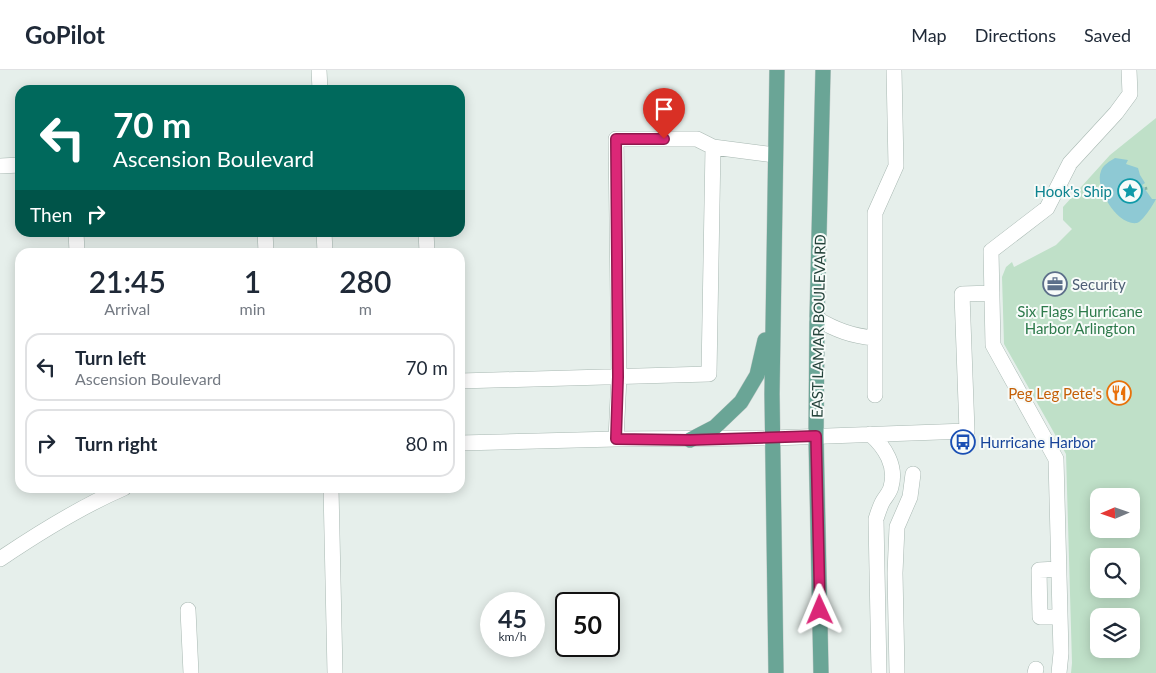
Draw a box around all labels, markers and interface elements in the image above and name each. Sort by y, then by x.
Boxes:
text: GoPilot [25,20,105,49]
text: Map [911,24,947,46]
text: Directions [975,24,1056,46]
text: Saved [1084,24,1131,46]
pin [643,88,685,139]
icon: arrive [650,95,678,123]
text: 70 m [113,103,191,145]
icon: left [30,105,95,170]
text: Ascension Boulevard [113,145,314,172]
place icon: Hook's Ship [1117,178,1143,204]
place label: Hook's Ship [1034,182,1112,200]
icon: right [82,200,110,228]
text: Then [30,203,72,226]
street label: EAST LAMAR BOULEVARD [807,234,829,418]
text: 21:45 [89,263,166,299]
text: 1 [244,263,261,299]
text: 280 [339,263,391,299]
office icon: Security [1042,271,1068,297]
place label: Security [1072,275,1126,293]
text: Arrival [104,299,150,318]
text: min [240,299,265,318]
text: m [359,299,372,318]
park label: Six Flags Hurricane Harbor Arlington [1017,302,1143,337]
text: Turn left [75,346,146,369]
icon: left [32,353,60,381]
text: 70 m [405,356,448,379]
text: Ascension Boulevard [75,369,221,388]
restaurant icon: Peg Leg Pete's [1106,380,1132,406]
place label: Peg Leg Pete's [1008,384,1102,402]
icon: right [32,429,60,457]
bus stop icon: Hurricane Harbor [950,429,976,455]
text: Turn right [75,432,157,455]
text: 80 m [405,432,448,455]
place label: Hurricane Harbor [980,433,1096,451]
north arrow [1090,488,1140,538]
map controls [1090,488,1140,658]
button: search [1090,548,1140,598]
position arrow [793,583,845,635]
speed limit sign: 50 [555,592,620,657]
text: 45 [498,603,527,633]
button: layers [1090,608,1140,658]
text: km/h [498,629,527,644]

